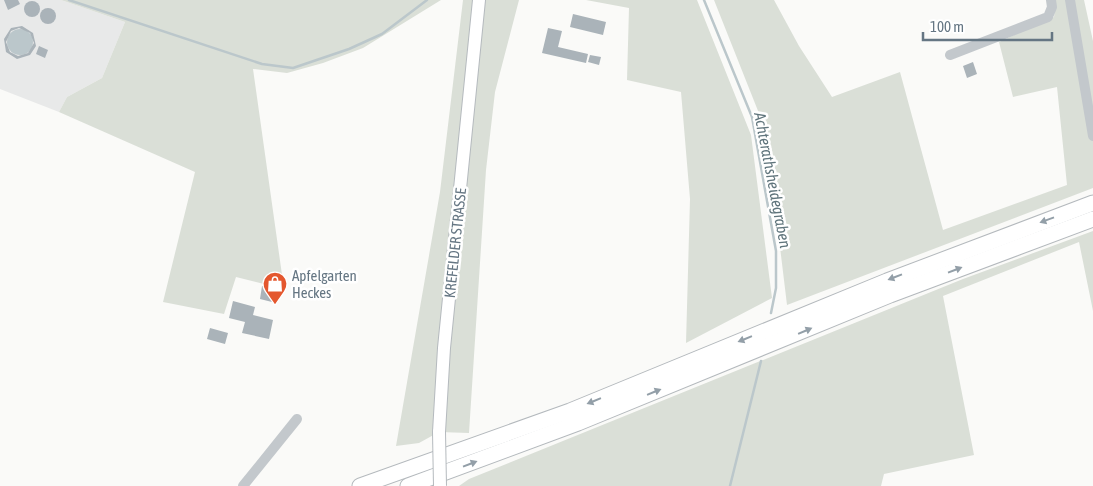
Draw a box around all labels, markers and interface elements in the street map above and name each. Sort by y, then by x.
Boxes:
scale bar [923,10,1052,42]
text: 100 m [930,18,964,35]
water label: Achterathsheidegraben [750,110,795,250]
street label: KREFELDER STRASSE [441,187,469,299]
one-way arrow [1039,216,1054,224]
one-way arrow [948,266,963,274]
place label: Apfelgarten Heckes [292,267,357,301]
shop icon: Apfelgarten Heckes [262,271,288,305]
one-way arrow [888,274,902,282]
one-way arrow [797,327,812,334]
one-way arrow [737,335,752,343]
one-way arrow [647,388,662,396]
one-way arrow [587,397,602,405]
one-way arrow [463,460,478,468]

